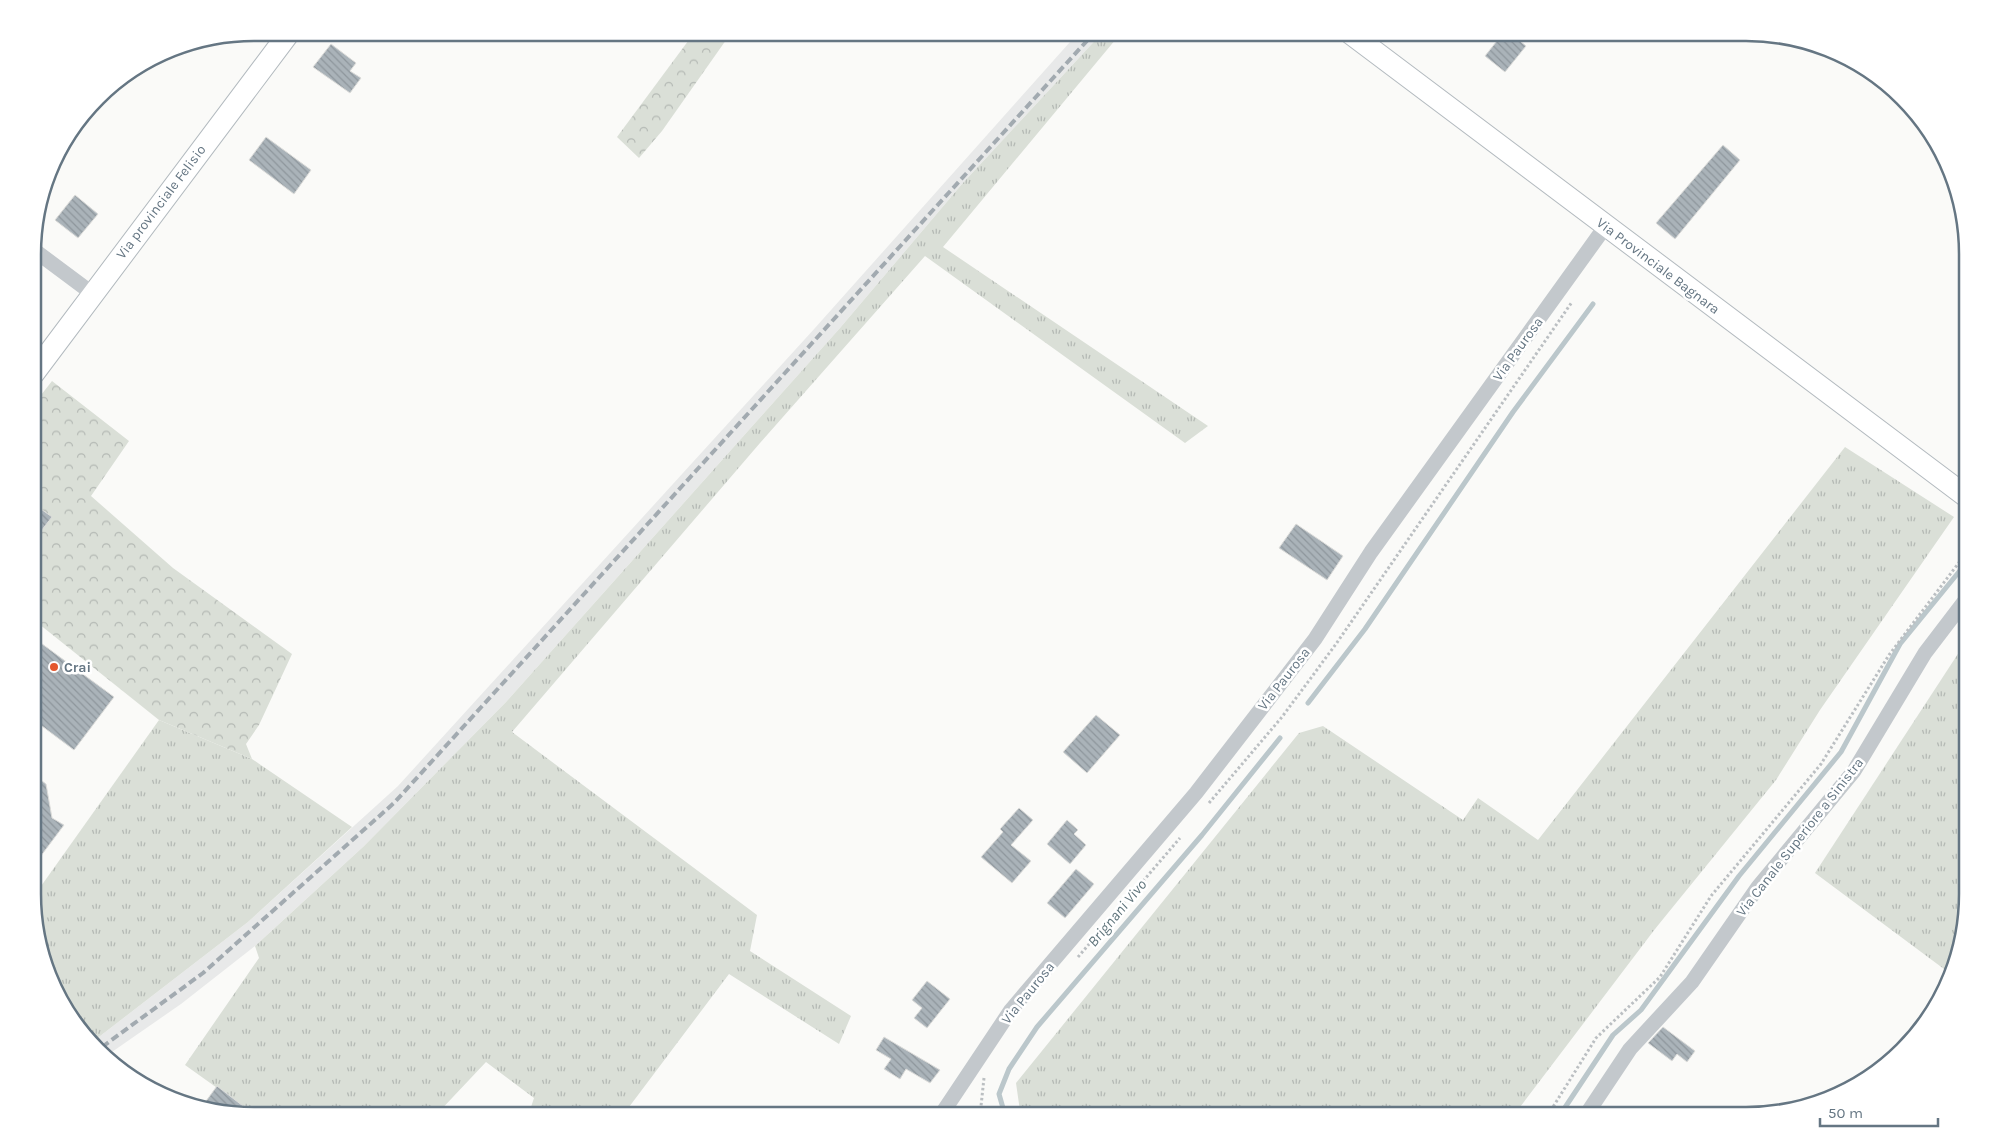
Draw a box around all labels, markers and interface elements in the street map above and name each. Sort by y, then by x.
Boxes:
street label: Via provinciale Felisio [113,142,209,262]
street label: Via Provinciale Bagnara [1593,214,1723,318]
street label: Via Paurosa [1489,314,1547,384]
street label: Via Paurosa [1254,644,1314,714]
place label: Crai [64,659,91,676]
marker: Crai [48,661,60,673]
street label: Via Canale Superiore a Sinistra [1733,754,1867,920]
water label: Brignani Vivo [1084,875,1151,950]
street label: Via Paurosa [998,959,1058,1027]
scale bar [1820,1096,1938,1128]
text: 50 m [1828,1104,1863,1122]

